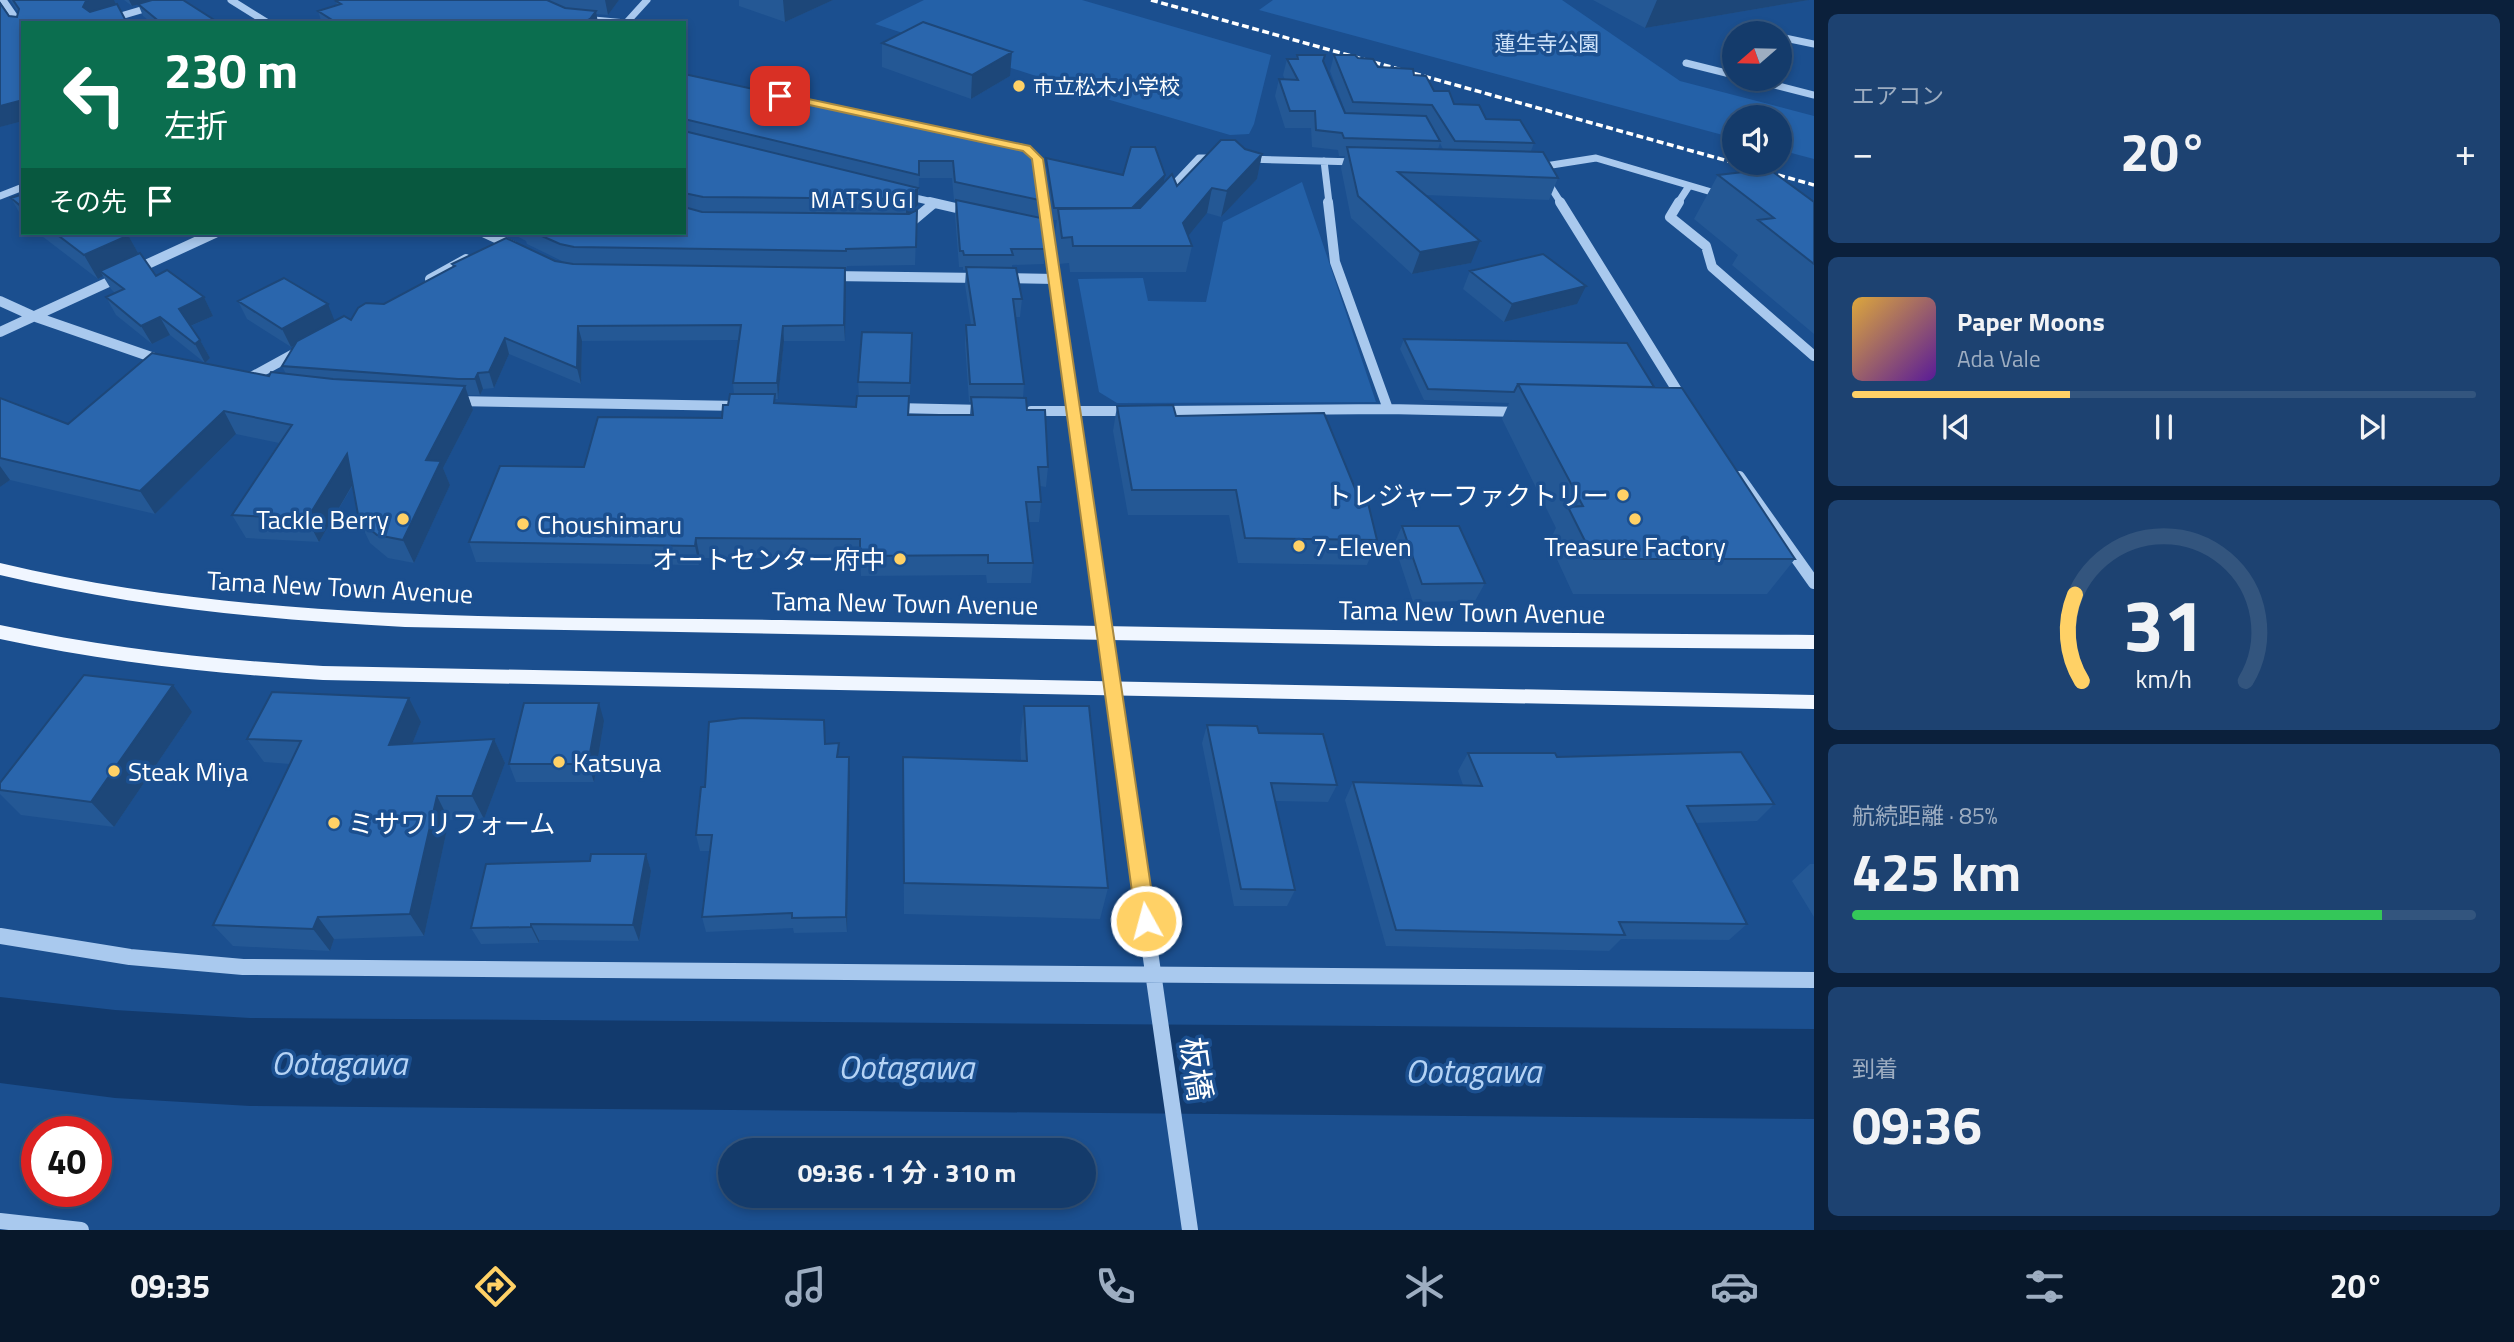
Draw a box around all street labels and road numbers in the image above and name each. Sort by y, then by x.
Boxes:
street label: Tama New Town Avenue [206,561,474,613]
street label: Tama New Town Avenue [771,581,1039,625]
street label: Tama New Town Avenue [1338,590,1606,634]
street label: 板橋 [1169,1034,1225,1104]

